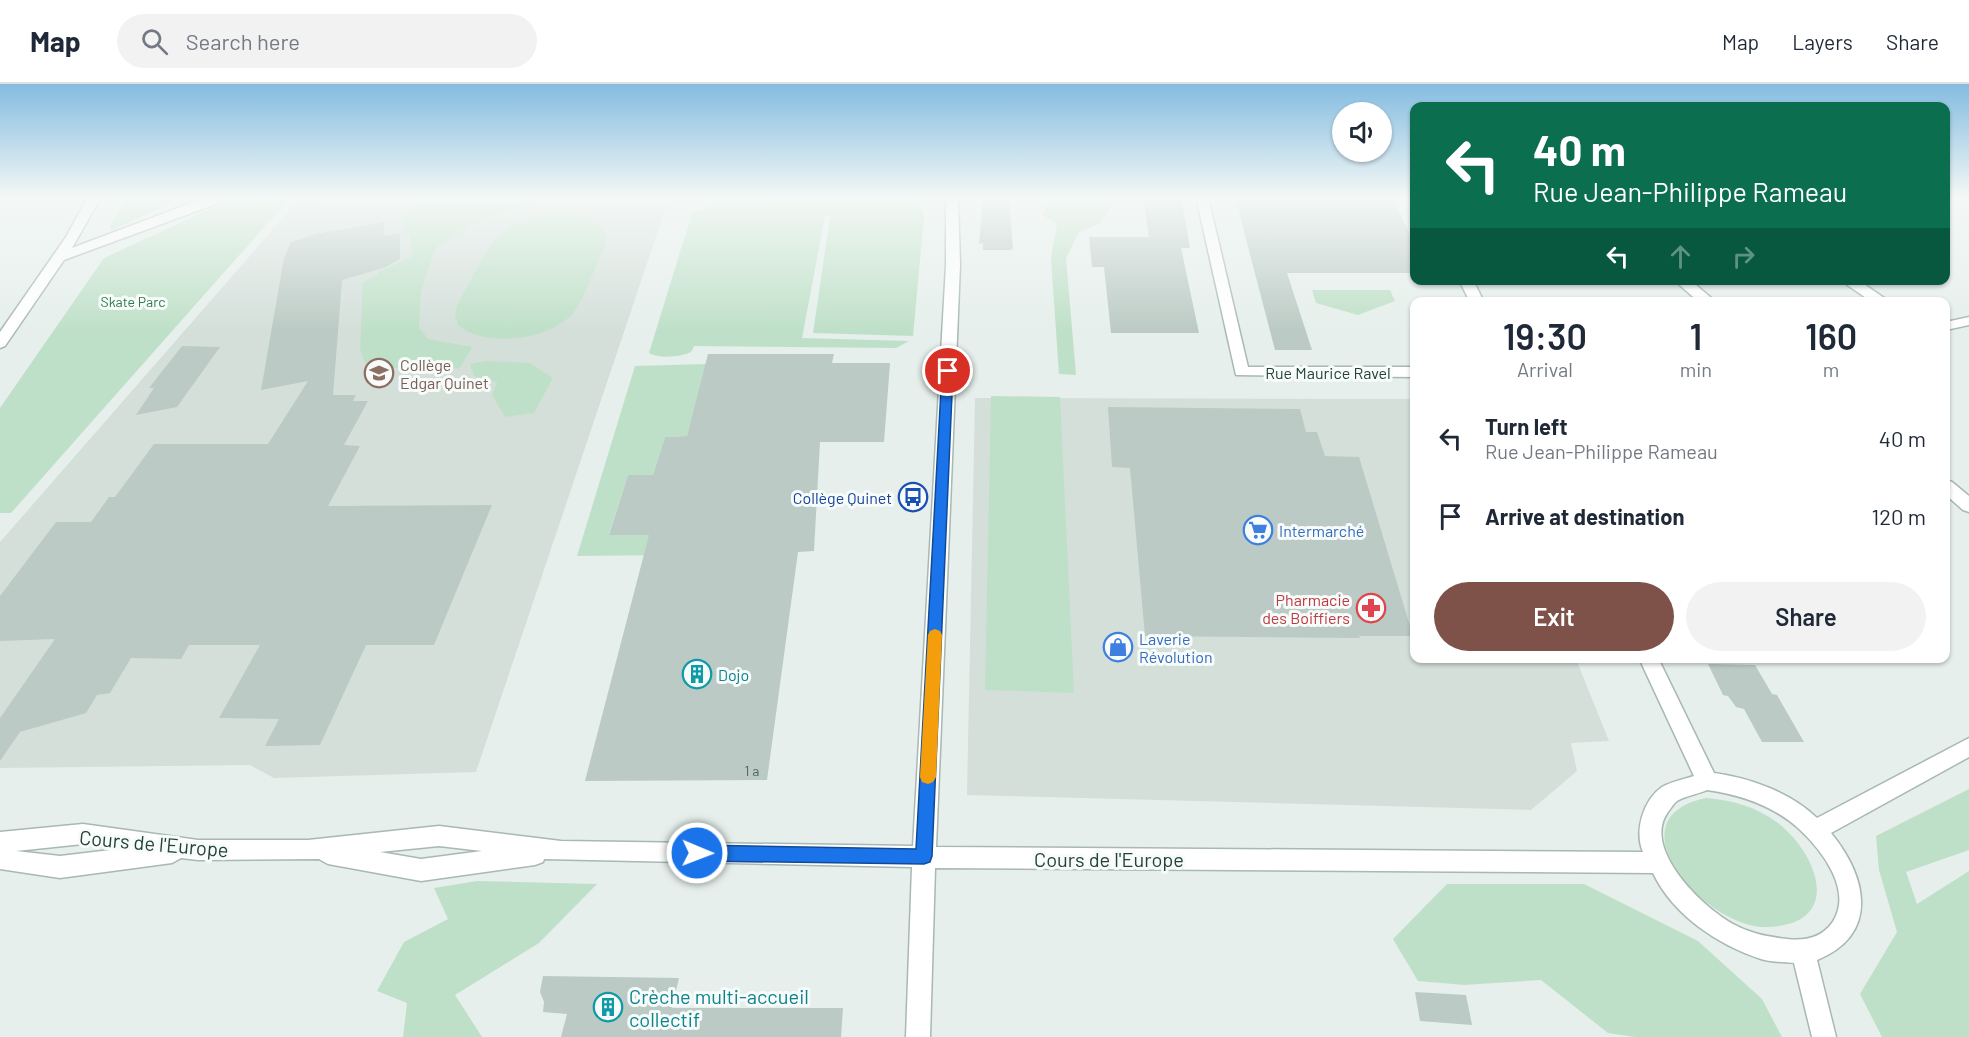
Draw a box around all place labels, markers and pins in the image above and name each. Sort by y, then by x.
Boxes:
pin [922,345,973,396]
place label: Collège Edgar Quinet [400,355,489,392]
school or university icon: Collège Edgar Quinet [363,357,395,389]
bus stop icon: Collège Quinet [897,481,929,513]
place label: Collège Quinet [793,488,892,507]
supermarket icon: Intermarché [1242,514,1274,546]
place label: Intermarché [1279,521,1364,540]
place label: Pharmacie des Boiffiers [1262,590,1350,627]
pharmacy icon: Pharmacie des Boiffiers [1355,592,1387,624]
place label: Laverie Révolution [1139,629,1213,666]
shop icon: Laverie Révolution [1102,631,1134,663]
building icon: Dojo [681,658,713,690]
place label: Dojo [718,665,749,684]
place label: Crèche multi-accueil collectif [629,984,809,1031]
building icon: Crèche multi-accueil collectif [592,991,624,1023]

